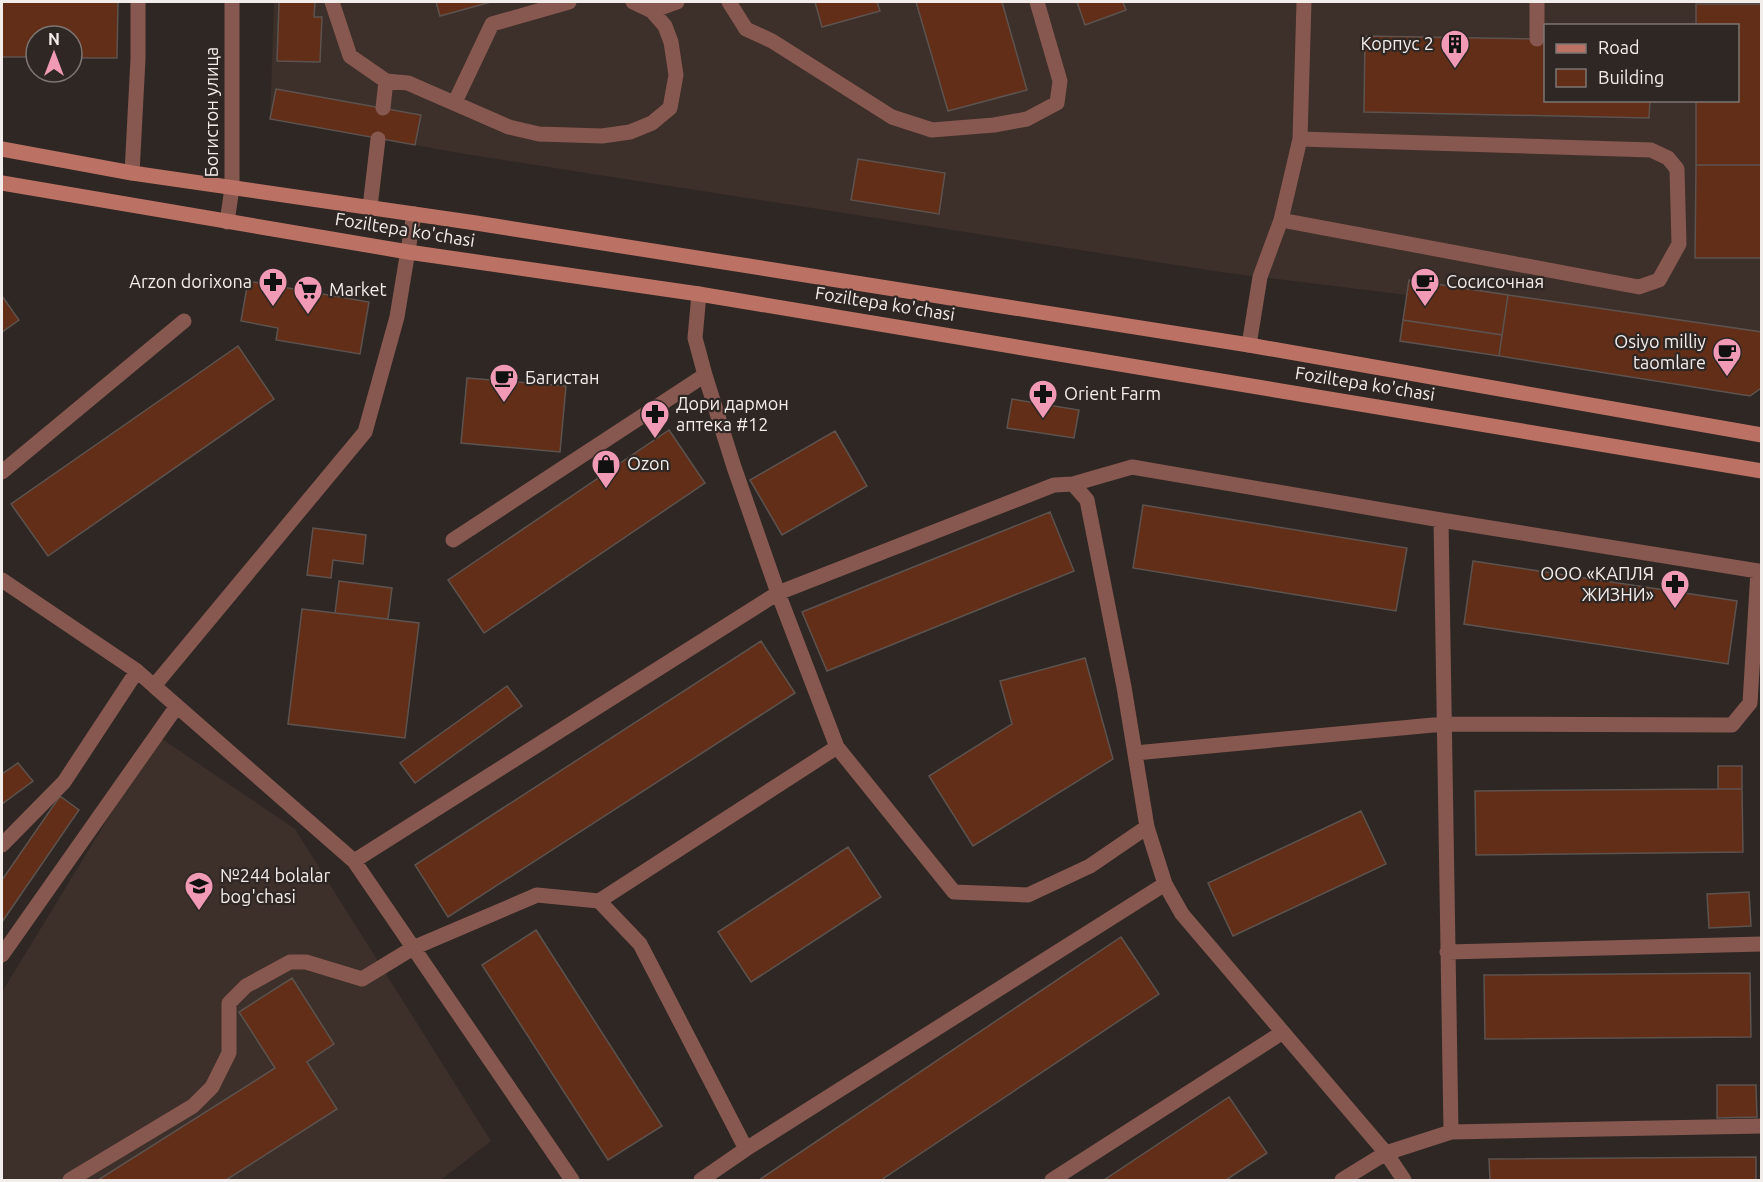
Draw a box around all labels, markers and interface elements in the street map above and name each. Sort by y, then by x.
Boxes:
north arrow [24,24,84,84]
legend [1544,24,1739,102]
building icon: Корпус 2 [1439,28,1471,70]
text: N [48,30,60,48]
place label: Корпус 2 [1361,33,1434,53]
text: Road [1598,37,1640,57]
street label: Богистон улица [201,47,221,177]
text: Building [1598,67,1664,87]
street label: Foziltepa ko'chasi [334,208,477,250]
pharmacy icon: Arzon dorixona [257,266,289,308]
cafe icon: Сосисочная [1409,266,1441,308]
place label: Arzon dorixona [129,271,252,291]
place label: Сосисочная [1446,271,1544,291]
supermarket icon: Market [292,274,324,316]
place label: Market [329,279,387,299]
street label: Foziltepa ko'chasi [814,282,957,324]
place label: Osiyo milliy taomlare [1614,331,1706,372]
cafe icon: Osiyo milliy taomlare [1711,336,1743,378]
cafe icon: Багистан [488,362,520,404]
street label: Foziltepa ko'chasi [1294,362,1437,404]
place label: Багистан [525,367,600,387]
pharmacy icon: Orient Farm [1027,378,1059,420]
place label: Orient Farm [1064,383,1161,403]
place label: Дори дармон аптека #12 [676,393,789,434]
pharmacy icon: Дори дармон аптека #12 [639,398,671,440]
shop icon: Ozon [590,448,622,490]
place label: Ozon [627,453,670,473]
place label: ООО «КАПЛЯ ЖИЗНИ» [1540,563,1654,604]
pharmacy icon: ООО «КАПЛЯ ЖИЗНИ» [1659,568,1691,610]
place label: №244 bolalar bog'chasi [220,865,330,906]
school or university icon: №244 bolalar bog'chasi [183,870,215,912]

